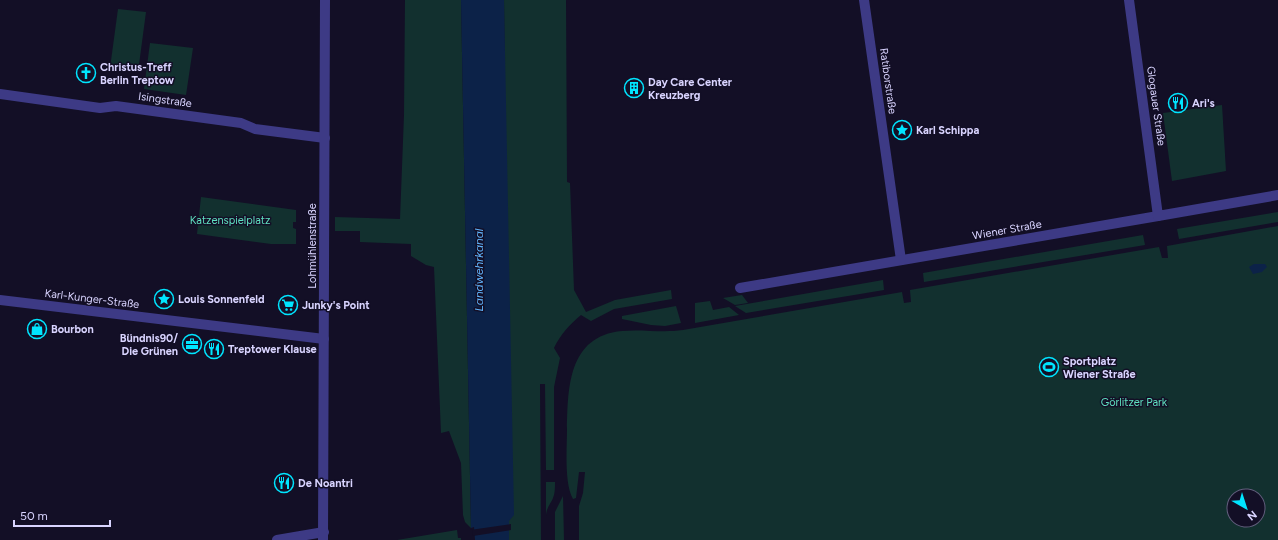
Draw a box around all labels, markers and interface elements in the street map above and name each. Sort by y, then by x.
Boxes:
street label: Ratiborstraße [877,47,899,115]
place label: Christus-Treff Berlin Treptow [100,61,175,87]
church icon: Christus-Treff Berlin Treptow [75,62,97,84]
street label: Glogauer Straße [1144,65,1168,147]
place label: Day Care Center Kreuzberg [648,76,733,102]
building icon: Day Care Center Kreuzberg [623,77,645,99]
street label: Isingstraße [137,90,193,110]
restaurant icon: Ari's [1167,92,1189,114]
place label: Ari's [1192,97,1215,110]
place icon: Karl Schippa [891,119,913,141]
place label: Karl Schippa [916,124,979,137]
street label: Lohmühlenstraße [306,203,319,289]
park label: Katzenspielplatz [190,214,270,227]
street label: Wiener Straße [971,218,1043,242]
water label: Landwehrkanal [472,228,486,311]
street label: Karl-Kunger-Straße [44,287,140,311]
place icon: Louis Sonnenfeld [153,288,175,310]
place label: Louis Sonnenfeld [178,293,265,306]
supermarket icon: Junky's Point [277,294,299,316]
place label: Junky's Point [302,299,370,312]
shop icon: Bourbon [26,318,48,340]
place label: Bourbon [51,323,94,336]
place label: Bündnis90/ Die Grünen [120,332,178,358]
office icon: Bündnis90/ Die Grünen [181,333,203,355]
restaurant icon: Treptower Klause [203,338,225,360]
place label: Treptower Klause [228,343,317,356]
place label: Sportplatz Wiener Straße [1063,355,1136,381]
sports icon: Sportplatz Wiener Straße [1038,356,1060,378]
park label: Görlitzer Park [1101,396,1168,409]
restaurant icon: De Noantri [273,472,295,494]
place label: De Noantri [298,477,353,490]
north arrow [1226,488,1266,528]
scale bar [14,502,110,528]
text: N [1245,508,1259,523]
text: 50 m [20,509,48,523]

